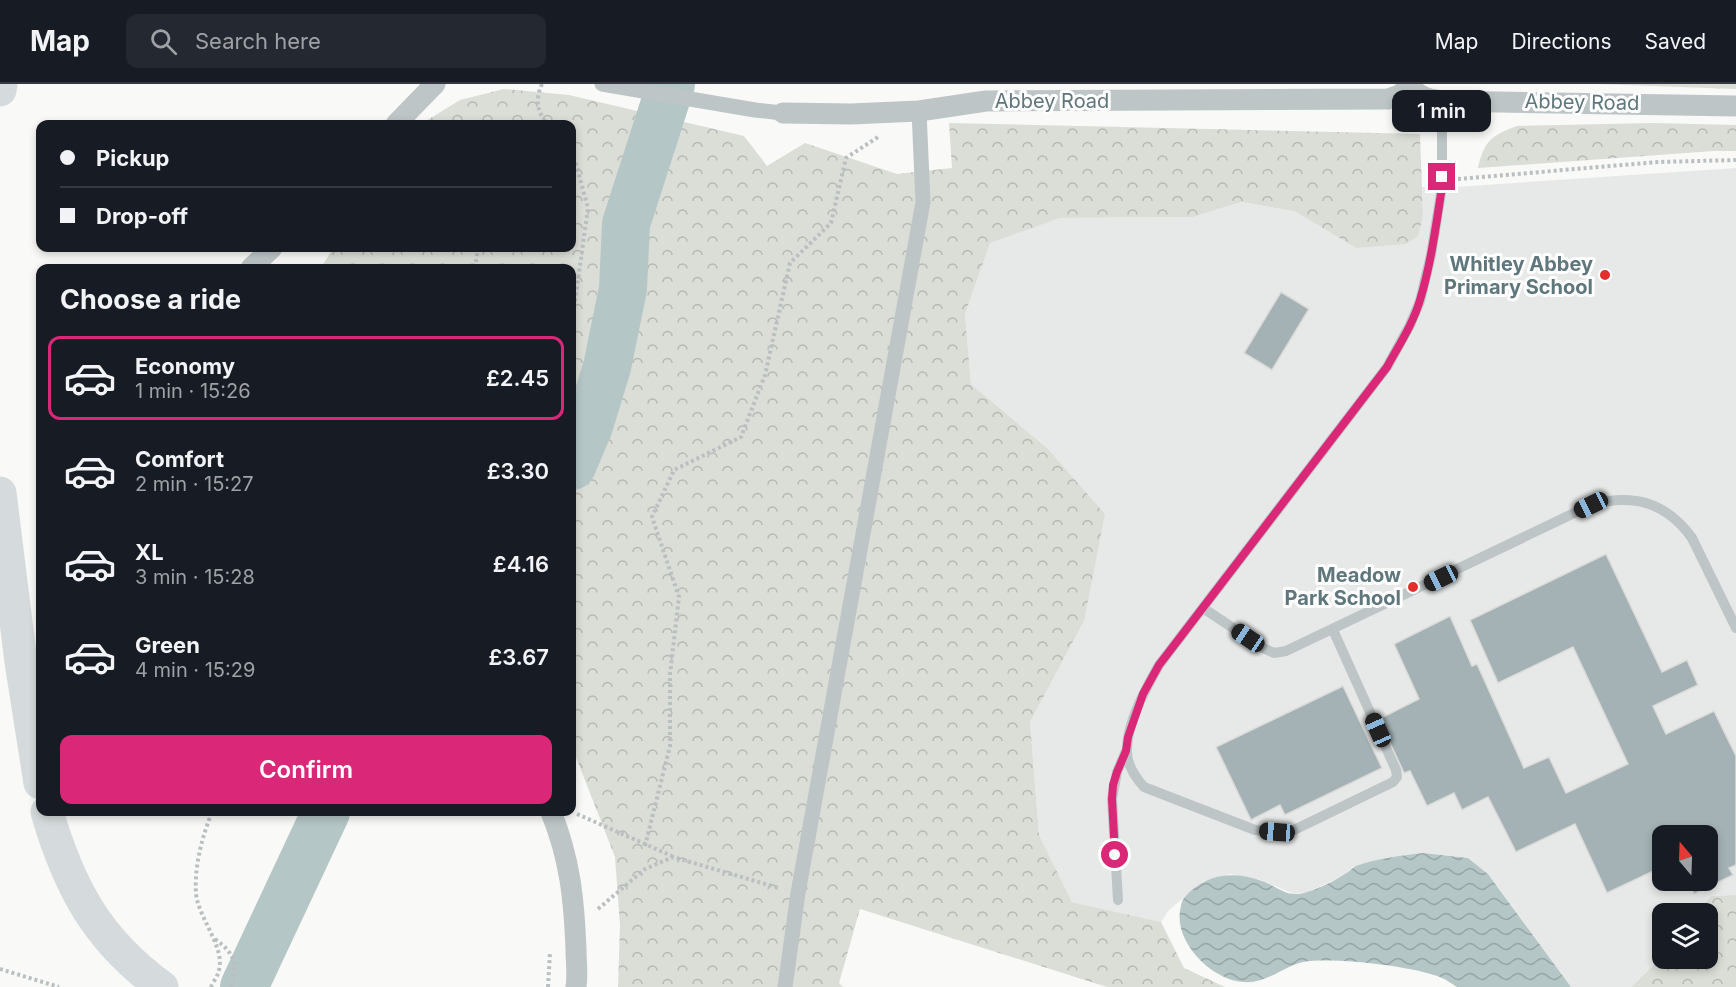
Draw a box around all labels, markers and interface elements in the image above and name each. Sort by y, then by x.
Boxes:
search box [126,14,546,68]
text: Map [30,24,90,58]
icon: search [147,25,180,58]
text: Search here [195,28,321,54]
text: Map [1435,29,1478,54]
text: Directions [1511,29,1612,54]
text: Saved [1645,29,1706,54]
street label: Abbey Road [995,89,1109,113]
street label: Abbey Road [1524,89,1640,115]
callout: 1 min [1392,90,1492,132]
text: 1 min [1417,99,1466,123]
text: Pickup [96,145,170,171]
route end [1428,163,1455,190]
text: Drop-off [96,203,188,229]
place label: Whitley Abbey Primary School [1444,252,1593,299]
marker: Whitley Abbey Primary School [1598,268,1612,282]
text: Choose a ride [60,283,241,316]
icon: car [63,351,117,405]
text: Economy [135,353,235,379]
text: £2.45 [486,365,549,391]
text: 1 min · 15:26 [135,379,251,403]
icon: car [63,444,117,498]
text: Comfort [135,446,224,472]
text: £3.30 [487,458,549,484]
text: 2 min · 15:27 [135,472,254,496]
car [1571,489,1611,521]
icon: car [63,537,117,591]
text: XL [135,539,164,565]
text: £4.16 [493,551,549,577]
car [1421,562,1461,594]
place label: Meadow Park School [1285,563,1401,610]
text: 3 min · 15:28 [135,565,255,589]
marker: Meadow Park School [1406,580,1420,594]
car [1228,620,1268,656]
icon: car [63,630,117,684]
text: Green [135,632,200,658]
text: £3.67 [488,644,549,670]
text: 4 min · 15:29 [135,658,255,682]
car [1362,710,1394,750]
button: Confirm [60,735,552,804]
car [1258,822,1296,842]
north arrow [1652,825,1718,891]
map controls [1652,825,1718,969]
route start [1101,841,1128,868]
button: layers [1652,903,1718,969]

